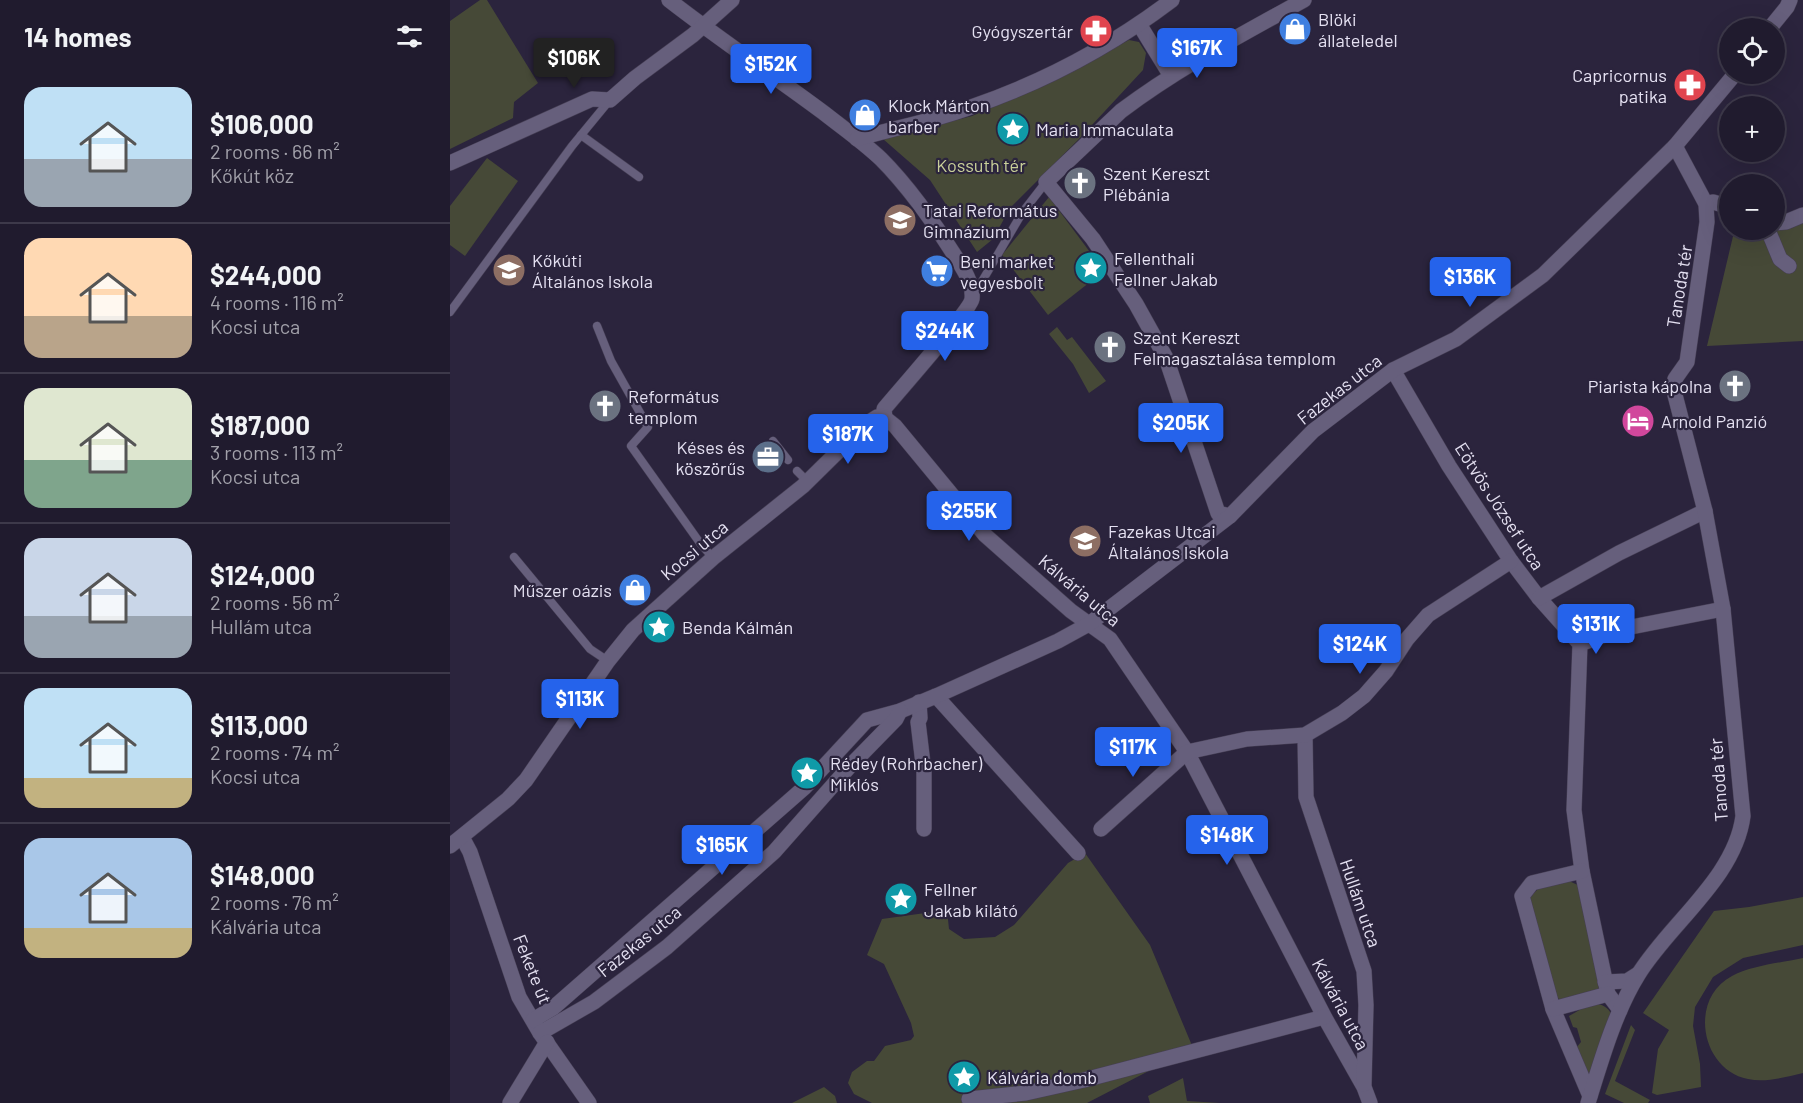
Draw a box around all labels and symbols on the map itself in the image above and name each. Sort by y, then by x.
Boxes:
place label: Blöki állateledel [1318,8,1398,51]
shop icon: Blöki állateledel [1277,11,1313,47]
pharmacy icon: Gyógyszertár [1078,13,1114,49]
place label: Gyógyszertár [972,20,1073,42]
pin: $167K [1155,28,1239,79]
pin: $106K [532,38,616,89]
pin: $152K [729,44,813,95]
place label: Capricornus patika [1572,64,1667,107]
pharmacy icon: Capricornus patika [1672,67,1708,103]
place label: Klock Márton barber [888,94,990,137]
shop icon: Klock Márton barber [847,97,883,133]
place icon: Maria Immaculata [995,111,1031,147]
place label: Maria Immaculata [1036,118,1174,140]
park label: Kossuth tér [936,154,1026,176]
place label: Szent Kereszt Plébánia [1103,162,1210,205]
church icon: Szent Kereszt Plébánia [1062,165,1098,201]
place label: Tatai Református Gimnázium [923,199,1057,242]
school or university icon: Tatai Református Gimnázium [882,202,918,238]
street label: Tanoda tér [1662,243,1696,329]
place label: Fellenthali Fellner Jakab [1114,247,1218,290]
place label: Kőkúti Általános Iskola [532,249,653,292]
place label: Beni market vegyesbolt [960,250,1054,293]
place icon: Fellenthali Fellner Jakab [1073,250,1109,286]
school or university icon: Kőkúti Általános Iskola [491,252,527,288]
supermarket icon: Beni market vegyesbolt [919,253,955,289]
pin: $136K [1428,257,1512,308]
pin: $244K [903,311,987,362]
place label: Szent Kereszt Felmagasztalása templom [1133,326,1336,369]
church icon: Szent Kereszt Felmagasztalása templom [1092,329,1128,365]
street label: Fazekas utca [1292,349,1386,429]
church icon: Piarista kápolna [1717,368,1753,404]
place label: Piarista kápolna [1588,375,1712,397]
place label: Református templom [628,385,719,428]
church icon: Református templom [587,388,623,424]
pin: $205K [1139,403,1223,454]
hotel icon: Arnold Panzió [1620,403,1656,439]
place label: Arnold Panzió [1661,410,1767,432]
pin: $187K [806,414,890,465]
place label: Késes és köszörűs [675,436,745,479]
street label: Eötvös József utca [1451,438,1549,574]
office icon: Késes és köszörűs [750,439,786,475]
pin: $255K [927,491,1011,542]
street label: Kocsi utca [656,515,732,585]
place label: Fazekas Utcai Általános Iskola [1108,520,1229,563]
school or university icon: Fazekas Utcai Általános Iskola [1067,523,1103,559]
street label: Kálvária utca [1035,549,1125,631]
shop icon: Műszer oázis [617,572,653,608]
place label: Műszer oázis [513,579,612,601]
pin: $131K [1554,604,1638,655]
place icon: Benda Kálmán [641,609,677,645]
place label: Benda Kálmán [682,616,793,638]
pin: $124K [1318,624,1402,675]
pin: $113K [538,679,622,730]
pin: $117K [1091,727,1175,778]
street label: Tanoda tér [1704,737,1732,822]
place label: Rédey (Rohrbacher) Miklós [830,752,982,795]
place icon: Rédey (Rohrbacher) Miklós [789,755,825,791]
pin: $148K [1185,815,1269,866]
pin: $165K [680,825,764,876]
street label: Hullám utca [1336,856,1386,950]
place label: Fellner Jakab kilátó [924,878,1018,921]
place icon: Fellner Jakab kilátó [883,881,919,917]
street label: Fazekas utca [593,901,685,981]
street label: Fekete út [509,931,557,1007]
street label: Kálvária utca [1308,955,1374,1053]
place icon: Kálvária domb [946,1059,982,1095]
place label: Kálvária domb [987,1066,1097,1088]

